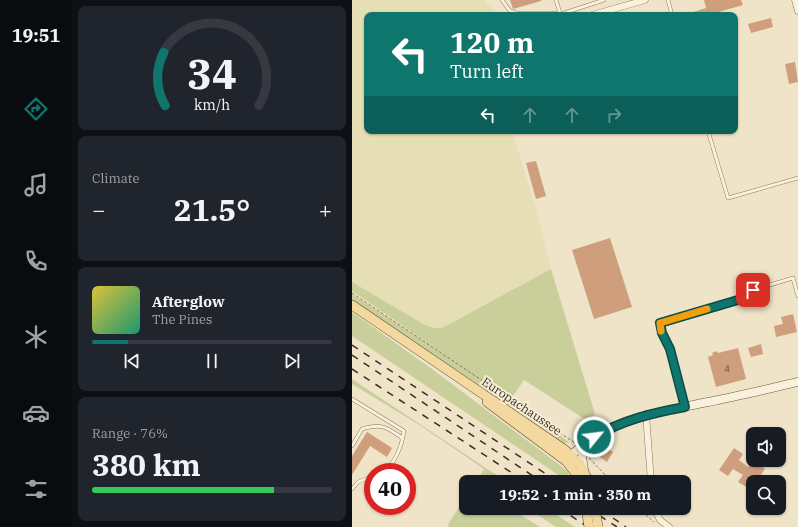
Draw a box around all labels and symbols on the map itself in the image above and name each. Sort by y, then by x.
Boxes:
pin [736,273,770,307]
house number: 4 [724,362,730,375]
street label: Europachaussee [479,374,565,438]
position arrow [573,416,615,458]
speed limit sign: 40 [364,463,416,515]

